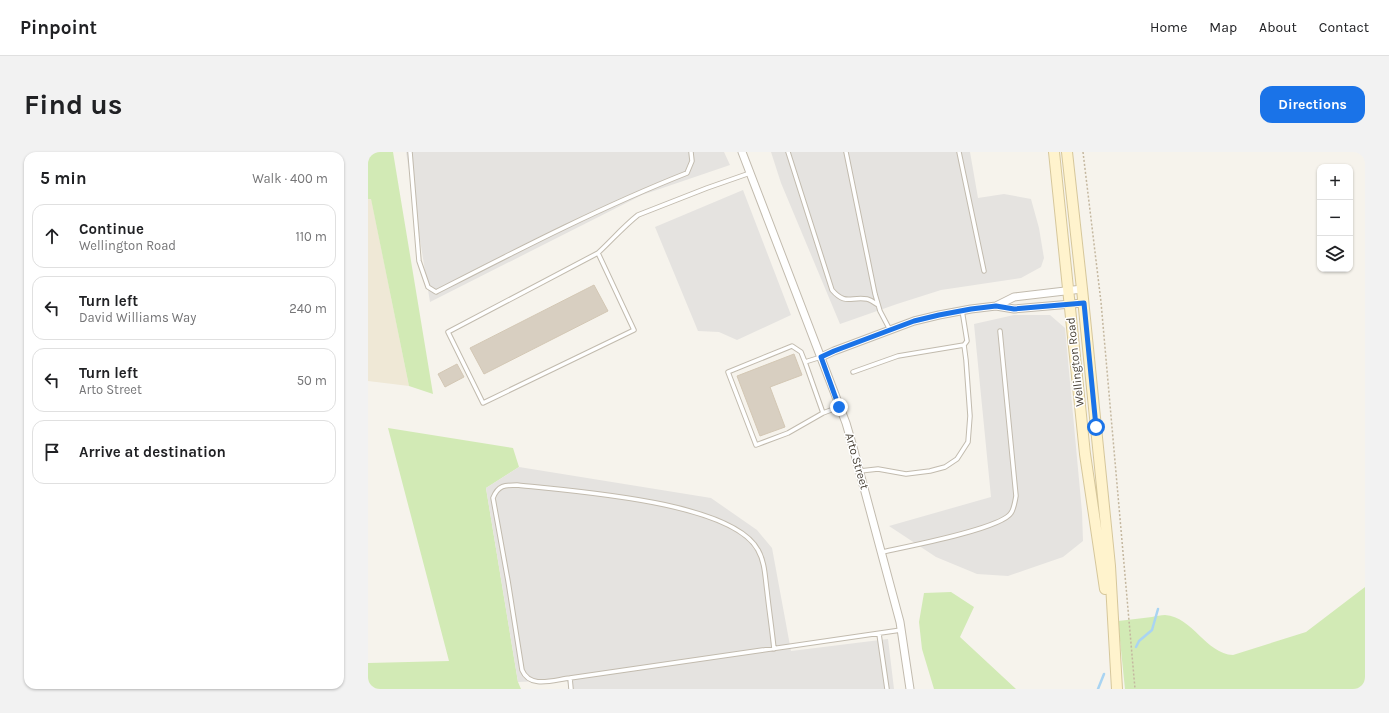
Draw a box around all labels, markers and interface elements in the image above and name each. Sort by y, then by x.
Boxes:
text: Pinpoint [20,17,97,39]
text: Home [1150,19,1187,36]
text: Map [1209,19,1237,36]
text: About [1259,19,1297,36]
text: Contact [1319,19,1369,36]
button: Directions [1260,86,1365,123]
text: Find us [24,88,123,121]
map controls [1317,164,1353,272]
button: + [1317,164,1353,200]
text: 5 min [40,168,87,188]
text: Walk · 400 m [252,171,328,186]
button: − [1317,200,1353,236]
text: Continue [79,220,144,238]
icon: ahead [41,225,63,247]
text: 110 m [295,229,327,244]
button: layers [1317,236,1353,272]
text: Wellington Road [79,238,176,253]
text: Turn left [79,292,138,310]
icon: left [41,297,63,319]
text: 240 m [289,301,327,316]
text: David Williams Way [79,310,196,325]
street label: Wellington Road [1063,317,1087,407]
text: Turn left [79,364,138,382]
icon: left [41,369,63,391]
text: 50 m [297,373,327,388]
text: Arto Street [79,382,142,397]
route end [830,398,848,416]
route start [1087,418,1105,436]
street label: Arto Street [842,431,872,491]
icon: arrive [41,441,63,463]
text: Arrive at destination [79,443,226,461]

